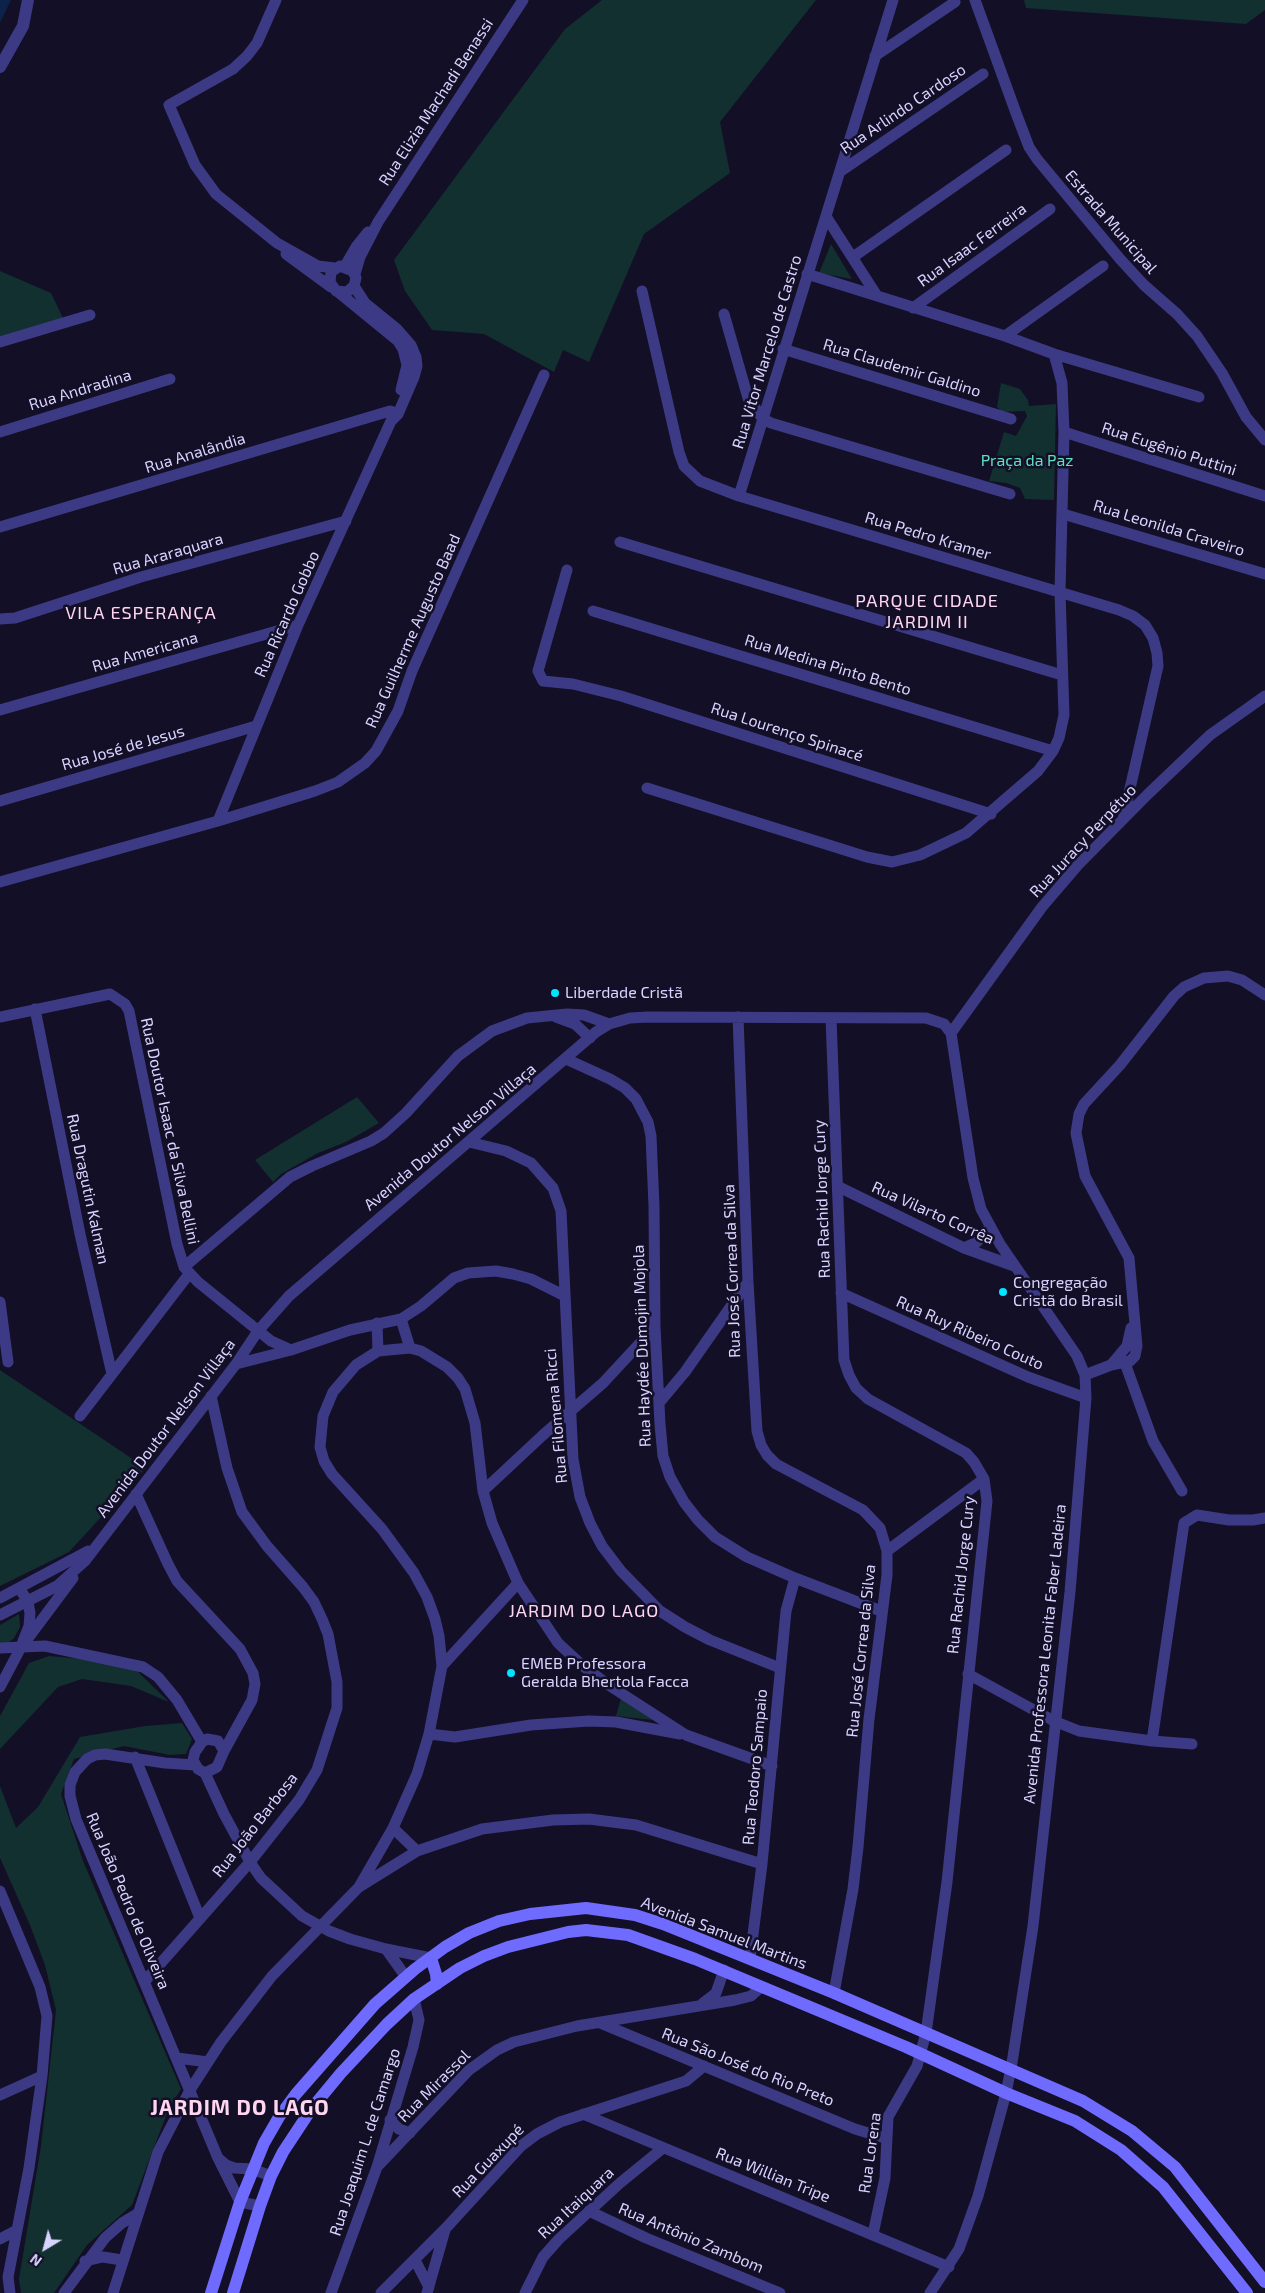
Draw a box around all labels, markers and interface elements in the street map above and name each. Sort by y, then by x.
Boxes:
street label: Rua Elizia Machadi Benassi [375,15,497,189]
street label: Rua Arlindo Cardoso [837,60,969,158]
street label: Estrada Municipal [1061,166,1161,278]
street label: Rua Isaac Ferreira [914,199,1030,291]
street label: Rua Vitor Marcelo de Castro [728,253,806,451]
street label: Rua Claudemir Galdino [821,335,983,401]
street label: Rua Andradina [26,365,134,415]
street label: Rua Eugênio Puttini [1099,418,1239,480]
street label: Rua Analândia [142,429,248,477]
park label: Praça da Paz [981,451,1073,471]
street label: Rua Leonilda Craveiro [1091,496,1247,560]
street label: Rua Pedro Kramer [863,508,993,564]
street label: Rua Araraquara [111,529,225,579]
street label: Rua Guilherme Augusto Baad [361,531,465,731]
street label: Rua Ricardo Gobbo [250,548,324,680]
district label: PARQUE CIDADE JARDIM II [854,590,1000,632]
district label: VILA ESPERANÇA [64,602,218,624]
street label: Rua Americana [90,628,200,676]
street label: Rua Medina Pinto Bento [742,630,914,700]
street label: Rua Lourenço Spinacé [709,698,865,766]
street label: Rua José de Jesus [59,721,187,775]
street label: Rua Juracy Perpétuo [1026,781,1140,901]
place label: Liberdade Cristã [565,983,683,1003]
marker: Liberdade Cristã [549,987,561,999]
street label: Rua Doutor Isaac da Silva Bellini [137,1016,203,1246]
street label: Avenida Doutor Nelson Villaça [360,1059,540,1215]
street label: Rua Dragutin Kalman [63,1112,113,1266]
street label: Rua Rachid Jorge Cury [810,1119,834,1279]
street label: Rua Vilarto Corrêa [869,1177,997,1249]
street label: Rua José Correa da Silva [719,1184,745,1358]
street label: Rua Haydée Dumojin Mojola [629,1244,655,1448]
place label: Congregação Cristã do Brasil [1013,1273,1123,1311]
marker: Congregação Cristã do Brasil [997,1286,1009,1298]
street label: Rua Ruy Ribeiro Couto [893,1292,1047,1374]
street label: Avenida Doutor Nelson Villaça [93,1335,239,1521]
street label: Rua Filomena Ricci [541,1348,571,1484]
street label: Rua Rachid Jorge Cury [943,1495,979,1655]
street label: Avenida Professora Leonita Faber Ladeira [1020,1503,1070,1805]
street label: Rua José Correa da Silva [842,1563,880,1739]
district label: JARDIM DO LAGO [507,1600,661,1622]
place label: EMEB Professora Geralda Bhertola Facca [521,1654,689,1692]
marker: EMEB Professora Geralda Bhertola Facca [505,1667,517,1679]
street label: Rua Teodoro Sampaio [739,1688,771,1846]
street label: Rua João Barbosa [208,1769,302,1881]
street label: Rua João Pedro de Oliveira [82,1810,174,1992]
street label: Avenida Samuel Martins [638,1893,810,1973]
street label: Rua São José do Rio Preto [659,2024,837,2110]
street label: Rua Joaquim L. de Camargo [326,2046,404,2238]
street label: Rua Mirassol [394,2046,474,2126]
district label: JARDIM DO LAGO [148,2095,332,2121]
street label: Rua Lorena [855,2111,885,2195]
street label: Rua Guaxupé [448,2120,528,2202]
street label: Rua Willian Tripe [713,2143,833,2207]
street label: Rua Itaiquara [534,2163,618,2243]
street label: Rua Antônio Zambom [616,2199,766,2277]
north arrow [20,2223,70,2273]
text: N [27,2251,45,2270]

